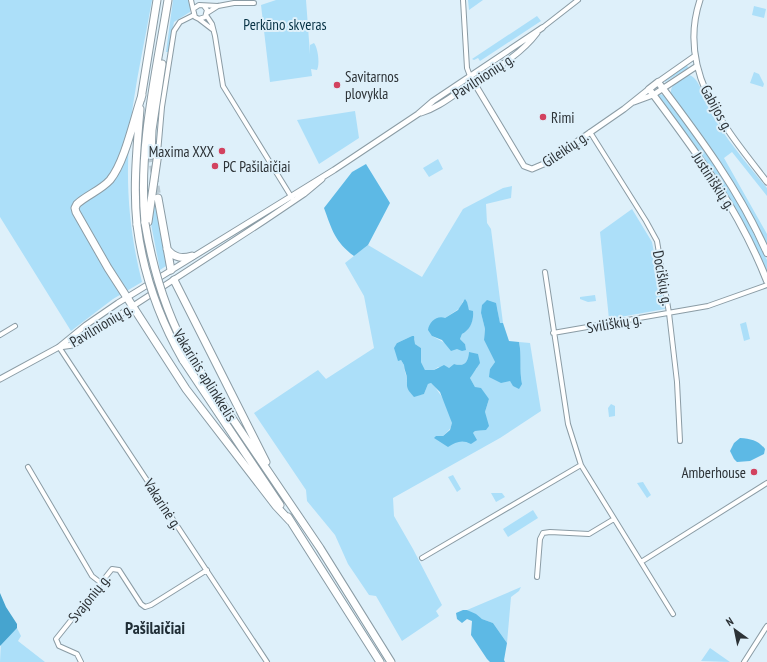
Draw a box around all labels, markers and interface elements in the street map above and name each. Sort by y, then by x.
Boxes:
park label: Perkūno skveras [243,15,327,34]
street label: Pavilnionių g. [448,49,518,103]
place label: Savitarnos plovykla [345,67,399,103]
marker: Savitarnos plovykla [332,80,342,90]
street label: Gabijos g. [697,81,738,135]
place label: Rimi [551,108,574,127]
marker: Rimi [538,112,548,122]
street label: Gileikių g. [538,127,592,171]
place label: Maxima XXX [149,142,214,161]
marker: Maxima XXX [217,146,227,156]
street label: Justiniškių g. [688,148,740,214]
place label: PC Pašilaičiai [223,157,290,176]
marker: PC Pašilaičiai [210,161,220,171]
street label: Dociškių g. [649,249,677,308]
street label: Pavilnionių g. [66,299,136,351]
street label: Sviliškių g. [585,309,643,337]
street label: Vakarinis aplinkkelis [169,325,241,425]
place label: Amberhouse [681,463,746,482]
marker: Amberhouse [749,467,759,477]
street label: Vakarinė g. [139,474,187,533]
street label: Svajonių g. [64,570,114,626]
north arrow [715,610,755,650]
text: N [723,614,736,629]
district label: Pašilaičiai [125,617,185,639]

